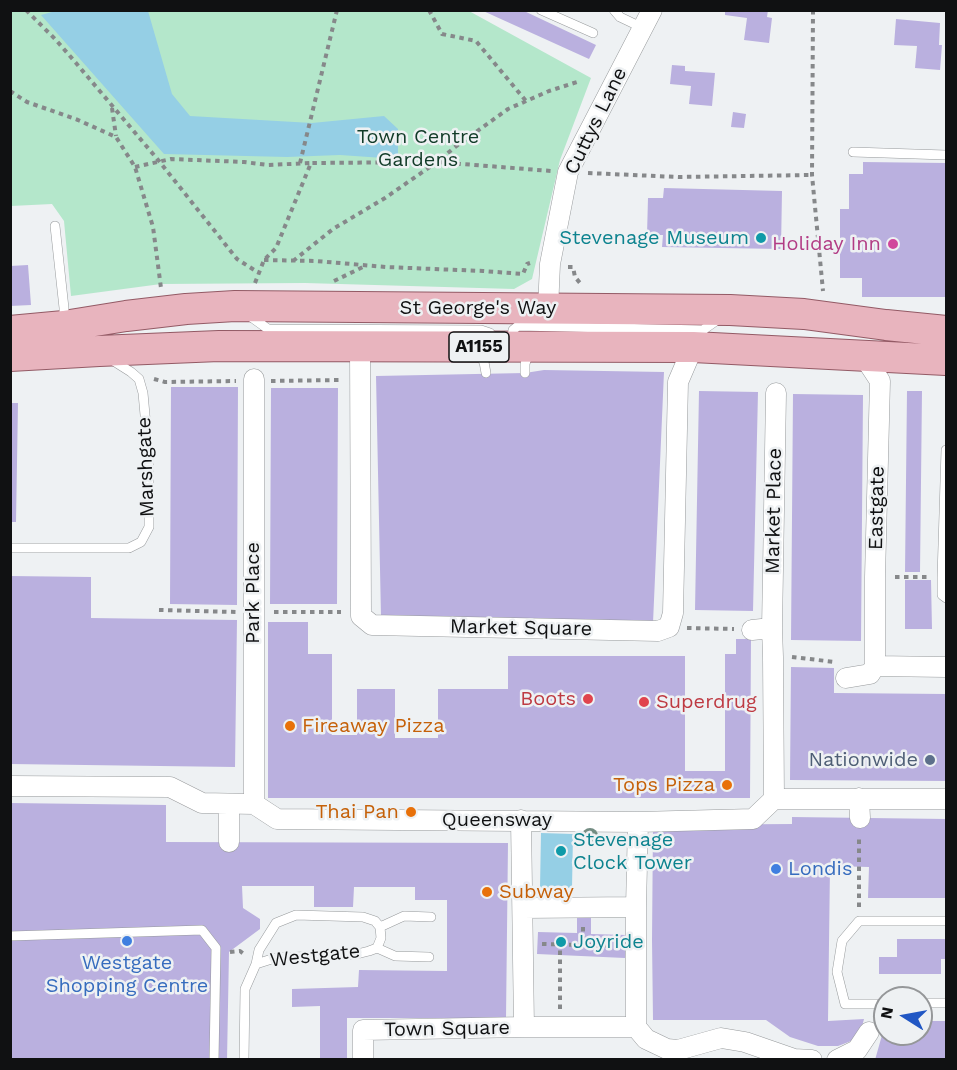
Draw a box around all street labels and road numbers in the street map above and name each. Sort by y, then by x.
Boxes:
street label: Cuttys Lane [560,64,632,178]
street label: St George's Way [400,296,556,320]
road number: A1155 [449,332,509,362]
street label: Marshgate [132,416,160,518]
street label: Market Place [761,448,787,574]
street label: Eastgate [864,466,890,550]
street label: Park Place [241,542,265,644]
street label: Market Square [450,615,592,641]
street label: Queensway [442,808,552,832]
street label: Westgate [269,939,361,973]
street label: Town Square [384,1016,510,1042]

